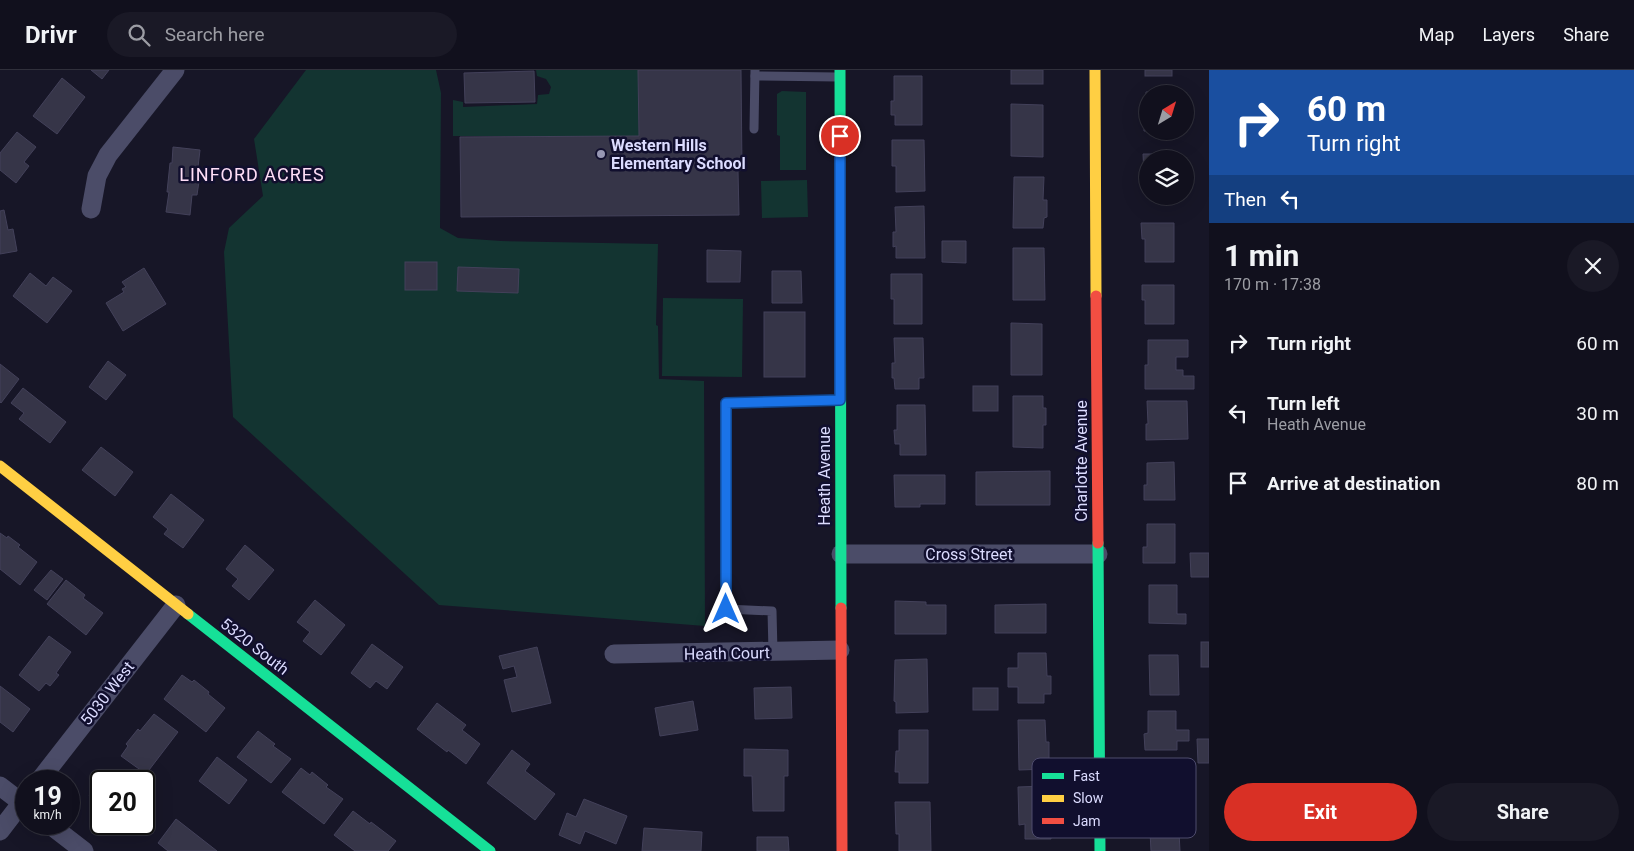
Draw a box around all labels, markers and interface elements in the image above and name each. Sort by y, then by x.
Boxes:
search box [107,12,457,57]
text: Drivr [25,21,77,49]
icon: search [125,21,153,49]
text: Search here [165,23,265,46]
text: Map [1419,24,1454,45]
text: Layers [1482,24,1535,45]
text: Share [1563,24,1609,45]
north arrow [1139,85,1194,140]
map controls [1139,85,1194,205]
text: 60 m [1307,89,1386,130]
icon: right [1224,90,1289,155]
pin [819,115,861,157]
icon: arrive [826,122,854,150]
text: Turn right [1307,131,1401,156]
place label: Western Hills Elementary School [611,136,746,173]
marker: Western Hills Elementary School [595,148,607,160]
button: layers [1139,150,1194,205]
district label: LINFORD ACRES [179,164,325,185]
icon: left [1276,185,1304,213]
text: Then [1224,188,1266,211]
text: 1 min [1224,238,1299,273]
button: close [1567,240,1619,292]
text: 170 m · 17:38 [1224,275,1321,294]
icon: right [1224,329,1252,357]
text: Turn right [1267,332,1351,355]
text: 60 m [1576,332,1619,355]
text: Turn left [1267,392,1340,415]
icon: left [1224,399,1252,427]
street label: Charlotte Avenue [1072,400,1091,522]
text: 30 m [1576,402,1619,425]
text: Heath Avenue [1267,415,1366,434]
street label: Heath Avenue [815,427,834,525]
icon: arrive [1224,469,1252,497]
text: Arrive at destination [1267,472,1440,495]
text: 80 m [1576,472,1619,495]
street label: Cross Street [925,545,1013,564]
position arrow [699,582,751,634]
street label: 5320 South [217,614,293,679]
street label: Heath Court [684,643,770,664]
street label: 5030 West [77,658,138,729]
legend [1032,758,1196,838]
text: Fast [1073,768,1100,784]
speed limit sign: 20 [90,770,155,835]
text: 19 [33,782,62,811]
button: Exit [1224,783,1417,841]
button: Share [1427,783,1619,841]
text: Slow [1073,790,1104,806]
text: km/h [33,808,62,822]
text: Jam [1073,813,1101,829]

